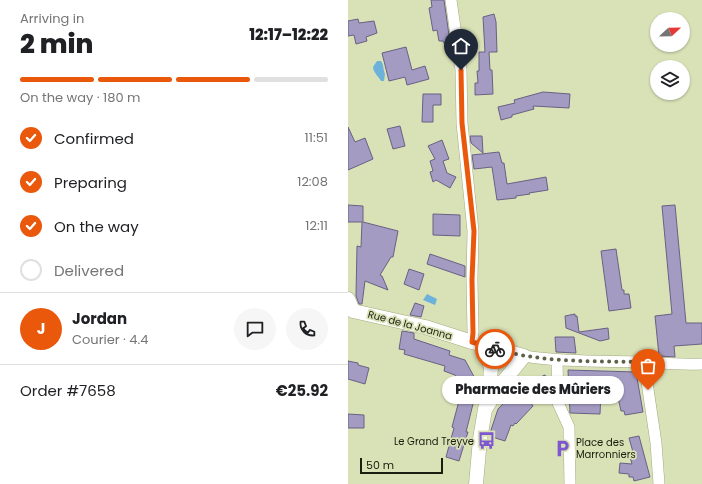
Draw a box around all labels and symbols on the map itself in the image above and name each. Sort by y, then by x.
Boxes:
north arrow [650,12,690,52]
pin [444,29,478,70]
street label: Rue de la Joanna [366,307,454,343]
courier [475,329,515,369]
pin [631,349,665,390]
callout: Pharmacie des Mûriers [442,376,624,404]
bus stop icon: Le Grand Treyve [477,431,497,451]
place label: Le Grand Treyve [394,434,474,449]
place label: Place des Marronniers [576,435,636,462]
parking icon: Place des Marronniers [553,438,573,458]
scale bar [360,456,443,475]

